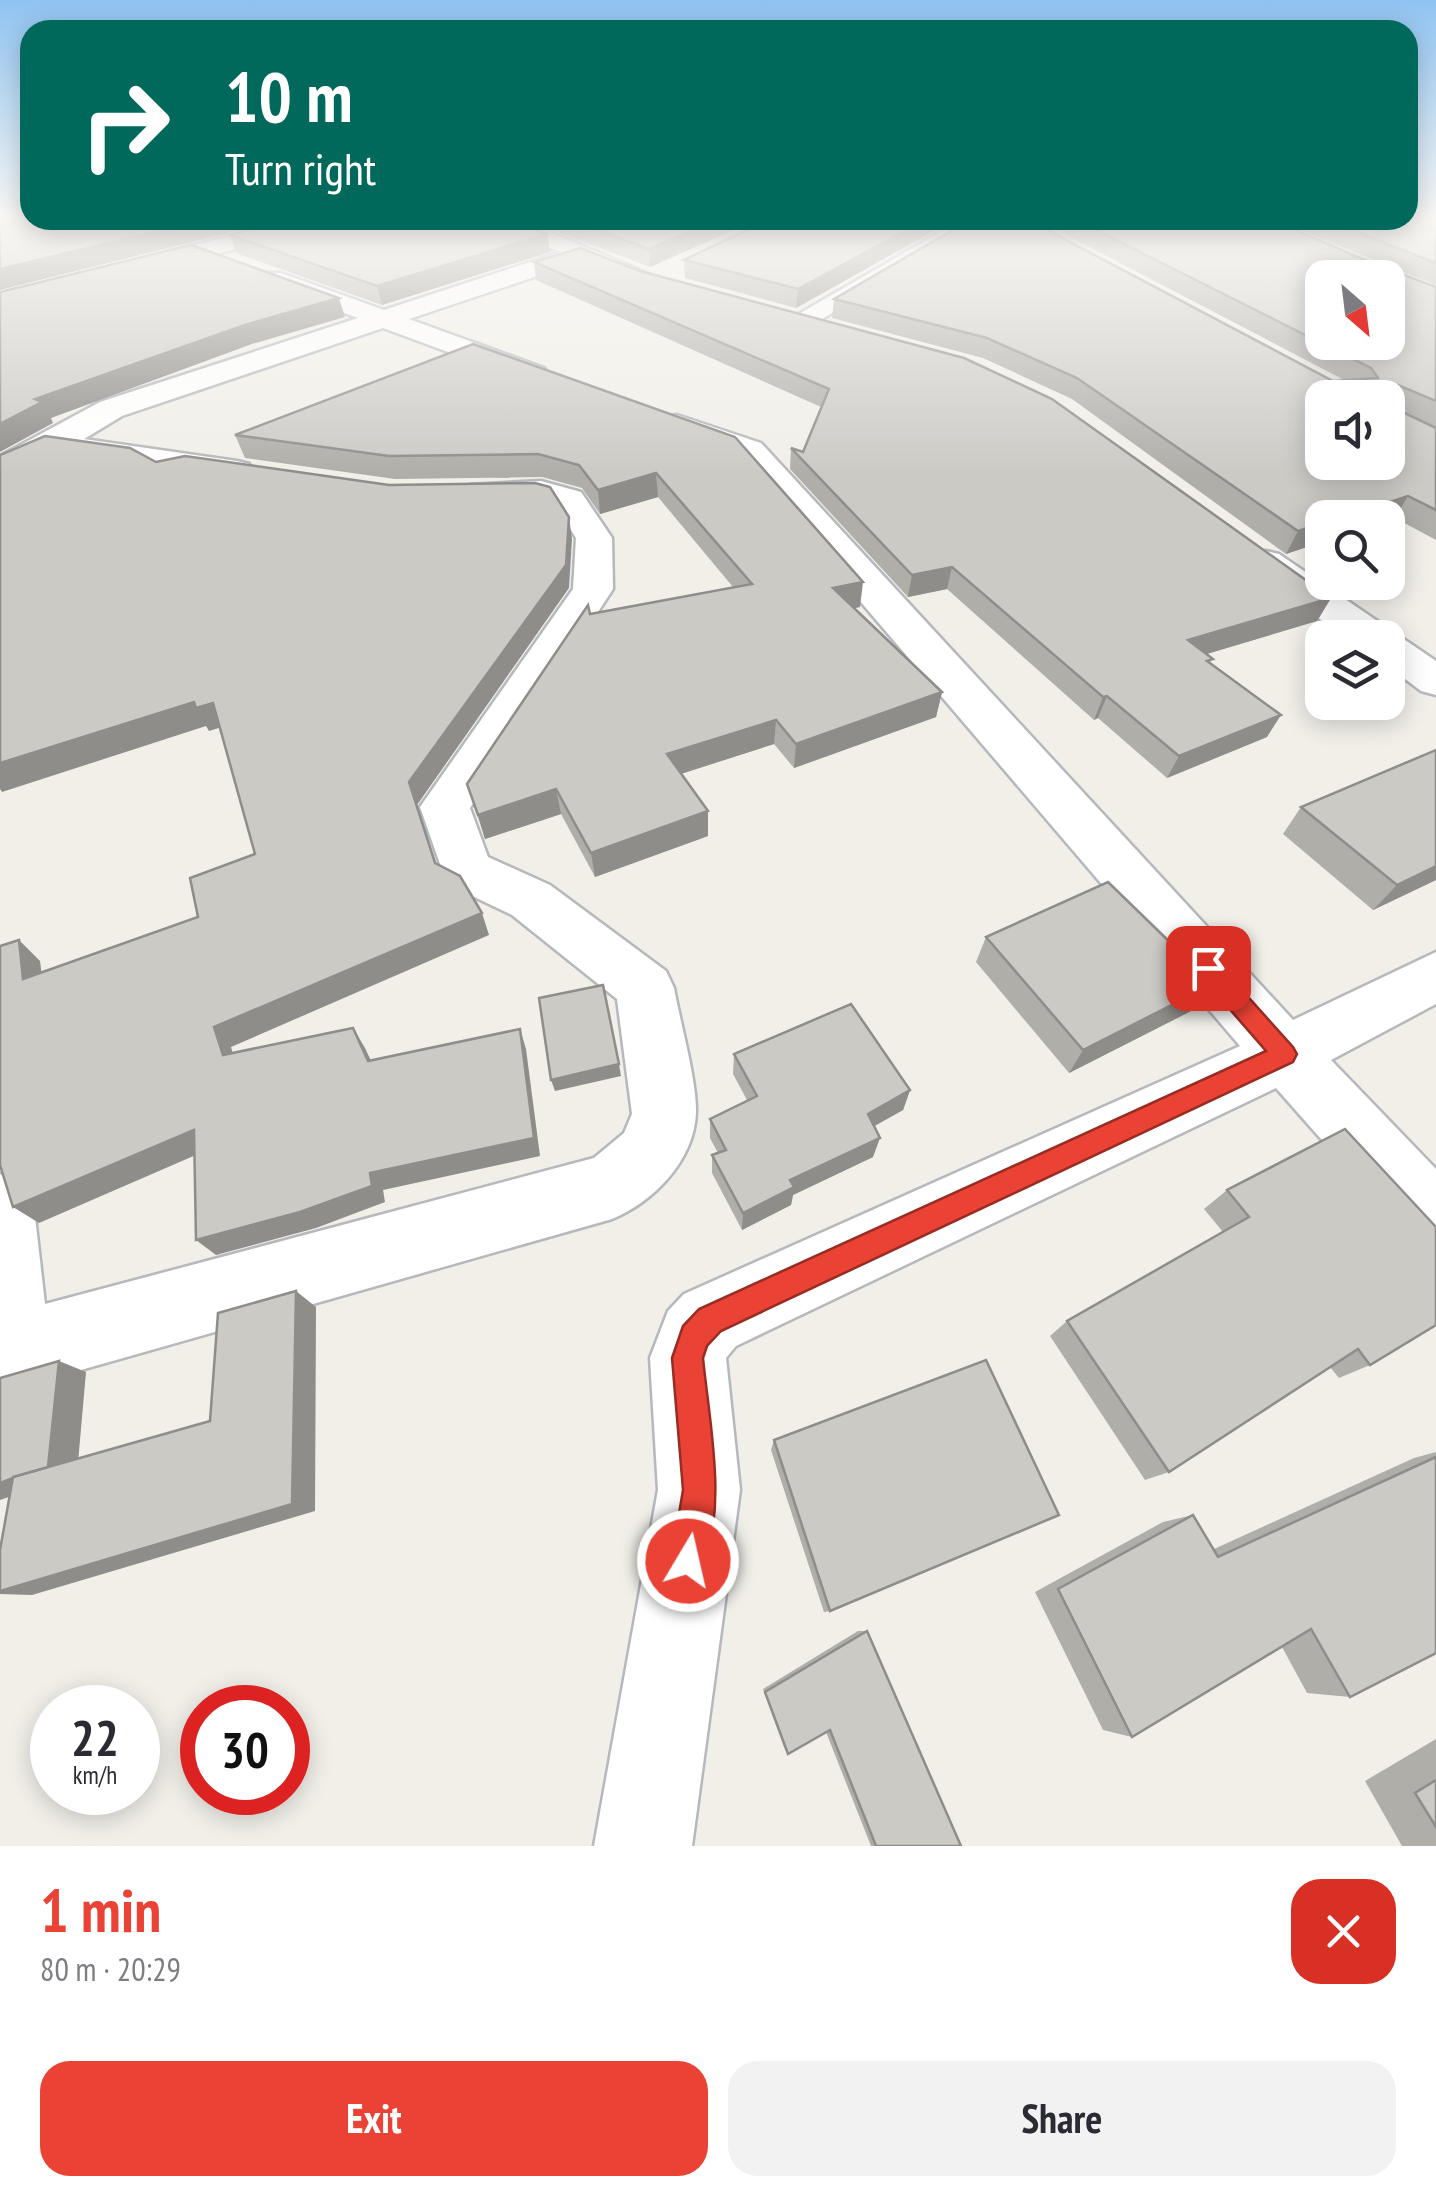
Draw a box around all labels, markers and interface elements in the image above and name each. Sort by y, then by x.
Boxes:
text: 10 m [225,51,353,141]
icon: right [60,60,190,190]
text: Turn right [225,139,376,197]
north arrow [1305,260,1405,360]
map controls [1305,260,1405,720]
button: sound [1305,380,1405,480]
button: search [1305,500,1405,600]
button: layers [1305,620,1405,720]
pin [1166,926,1251,1011]
icon: arrive [1181,941,1236,996]
position arrow [636,1509,740,1613]
speed limit sign: 30 [180,1685,310,1815]
text: 22 [71,1705,119,1770]
text: km/h [73,1759,117,1791]
text: 1 min [40,1871,161,1949]
button: close [1291,1879,1396,1984]
text: 80 m · 20:29 [40,1948,181,1990]
button: Exit [40,2061,708,2176]
button: Share [728,2061,1396,2176]

